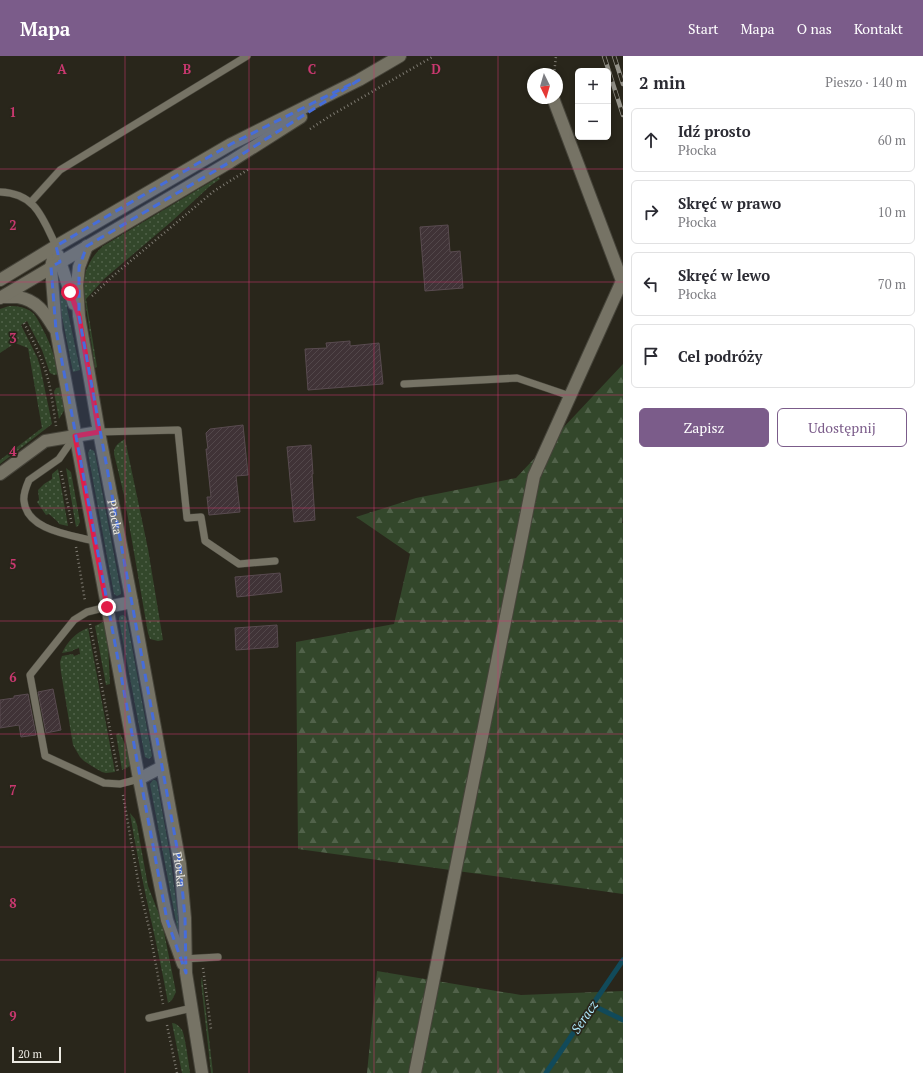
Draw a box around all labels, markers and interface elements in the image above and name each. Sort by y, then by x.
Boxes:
text: Mapa [20,16,70,41]
text: Start [688,19,718,38]
text: Mapa [740,19,775,38]
text: O nas [797,19,832,38]
text: Kontakt [854,19,903,38]
text: A [57,60,67,78]
text: B [183,60,191,78]
text: C [308,60,316,78]
text: D [431,60,441,78]
north arrow [527,68,563,104]
map controls [575,68,611,140]
button: + [575,68,611,104]
text: 2 min [639,71,686,94]
text: Pieszo · 140 m [825,73,907,91]
text: 1 [9,103,17,121]
button: − [575,104,611,140]
text: Idź prosto [678,121,751,141]
icon: ahead [640,129,662,151]
text: 60 m [878,131,906,149]
text: Płocka [678,141,717,159]
text: Skręć w prawo [678,193,781,213]
icon: right [640,201,662,223]
text: 10 m [878,203,906,221]
text: Płocka [678,213,717,231]
text: 2 [9,216,17,234]
text: Skręć w lewo [678,265,770,285]
icon: left [640,273,662,295]
text: 70 m [878,275,906,293]
route start [61,283,79,301]
text: Płocka [678,285,717,303]
text: 3 [9,329,17,347]
icon: arrive [640,345,662,367]
text: Cel podróży [678,346,762,366]
button: Zapisz [639,408,769,447]
button: Udostępnij [777,408,907,447]
text: 4 [9,442,17,460]
street label: Płocka [105,498,126,536]
text: 5 [9,555,17,573]
route end [98,598,116,616]
text: 6 [9,668,17,686]
text: 7 [9,781,17,799]
street label: Płocka [170,850,190,887]
text: 8 [9,894,17,912]
water label: Seracz [566,997,602,1037]
text: 9 [9,1007,17,1025]
scale bar [12,1045,61,1064]
text: 20 m [18,1047,42,1061]

